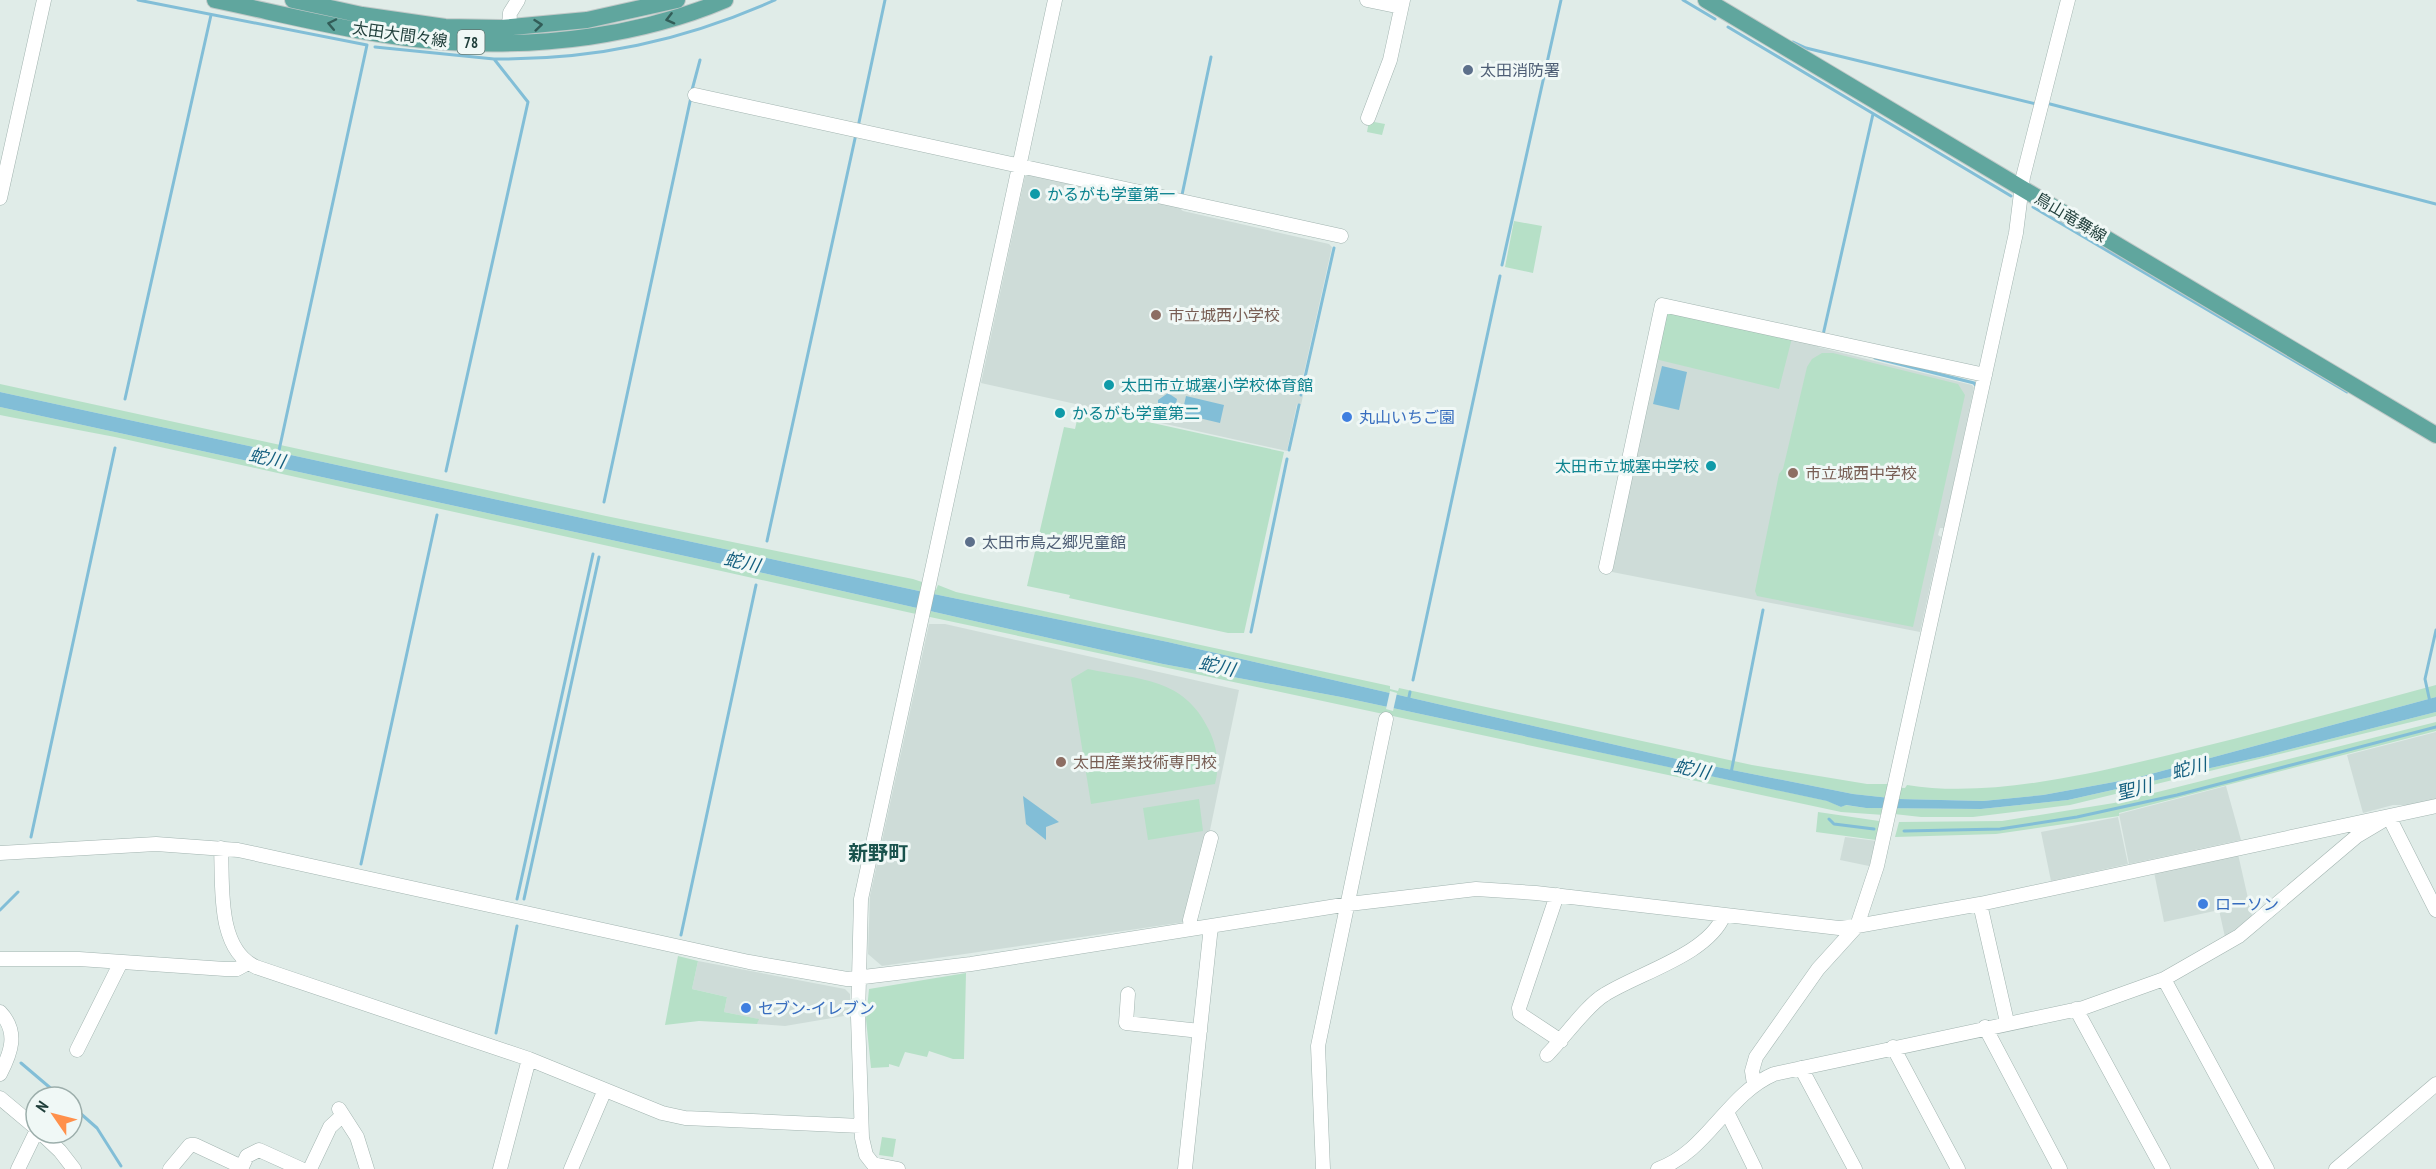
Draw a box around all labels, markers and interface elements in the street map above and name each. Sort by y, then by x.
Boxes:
one-way arrow [665,11,675,24]
street label: 太田大間々線 [351,17,449,51]
one-way arrow [327,18,337,31]
one-way arrow [533,19,542,32]
road number: 78 [458,30,484,54]
place label: 太田消防署 [1480,60,1560,80]
marker: 太田消防署 [1461,63,1475,77]
place label: かるがも学童第一 [1047,184,1175,204]
marker: かるがも学童第一 [1028,187,1042,201]
street label: 鳥山竜舞線 [2032,188,2110,246]
place label: 市立城西小学校 [1168,305,1280,325]
marker: 市立城西小学校 [1149,308,1163,322]
place label: 太田市立城塞小学校体育館 [1121,375,1313,395]
marker: 太田市立城塞小学校体育館 [1102,378,1116,392]
place label: かるがも学童第二 [1072,403,1200,423]
marker: かるがも学童第二 [1053,406,1067,420]
place label: 丸山いちご園 [1359,407,1455,427]
marker: 丸山いちご園 [1340,410,1354,424]
water label: 蛇川 [247,443,289,473]
place label: 太田市立城塞中学校 [1555,456,1699,476]
marker: 太田市立城塞中学校 [1704,459,1718,473]
place label: 市立城西中学校 [1805,463,1917,483]
marker: 市立城西中学校 [1786,466,1800,480]
place label: 太田市鳥之郷児童館 [982,532,1126,552]
marker: 太田市鳥之郷児童館 [963,535,977,549]
water label: 蛇川 [722,547,764,577]
water label: 蛇川 [1197,651,1239,681]
place label: 太田産業技術専門校 [1073,752,1217,772]
water label: 蛇川 [2169,752,2211,784]
water label: 蛇川 [1672,754,1714,784]
marker: 太田産業技術専門校 [1054,755,1068,769]
water label: 聖川 [2114,773,2156,805]
district label: 新野町 [848,840,908,866]
place label: ローソン [2215,894,2279,914]
marker: ローソン [2196,897,2210,911]
place label: セブン-イレブン [758,998,875,1018]
marker: セブン-イレブン [739,1001,753,1015]
north arrow [24,1085,84,1145]
text: N [31,1097,52,1116]

